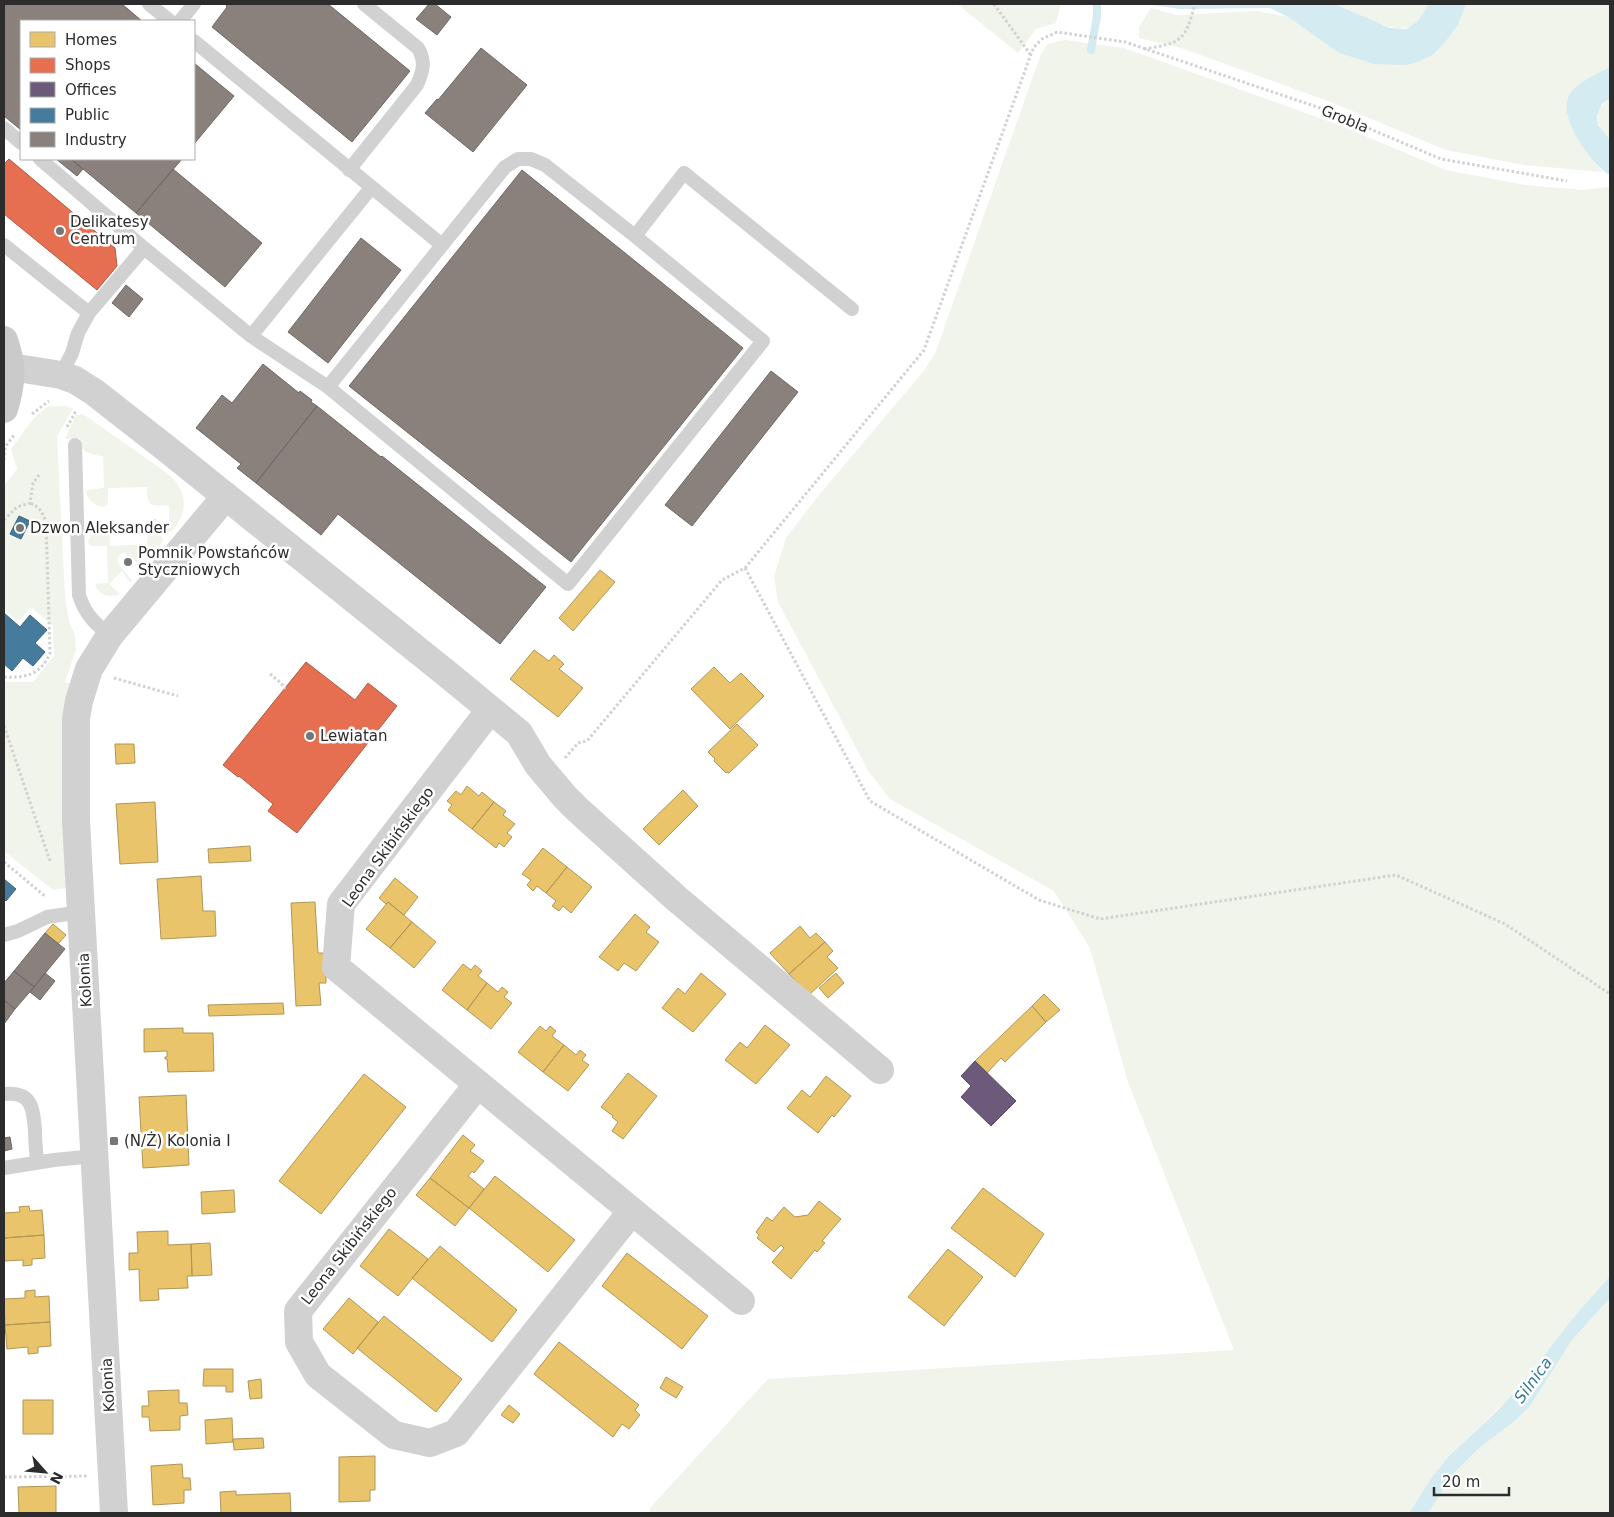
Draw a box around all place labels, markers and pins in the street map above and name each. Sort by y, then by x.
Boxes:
place label: Delikatesy Centrum [70,213,149,248]
marker: Delikatesy Centrum [54,225,66,237]
place label: Dzwon Aleksander [30,519,170,537]
marker: Dzwon Aleksander [14,522,26,534]
place label: Pomnik Powstańców Styczniowych [138,544,289,579]
marker: Pomnik Powstańców Styczniowych [122,556,134,568]
place label: Lewiatan [320,727,388,745]
marker: Lewiatan [304,730,316,742]
place label: (N/Ż) Kolonia I [124,1131,231,1150]
marker: (N/Ż) Kolonia I [108,1135,120,1147]

